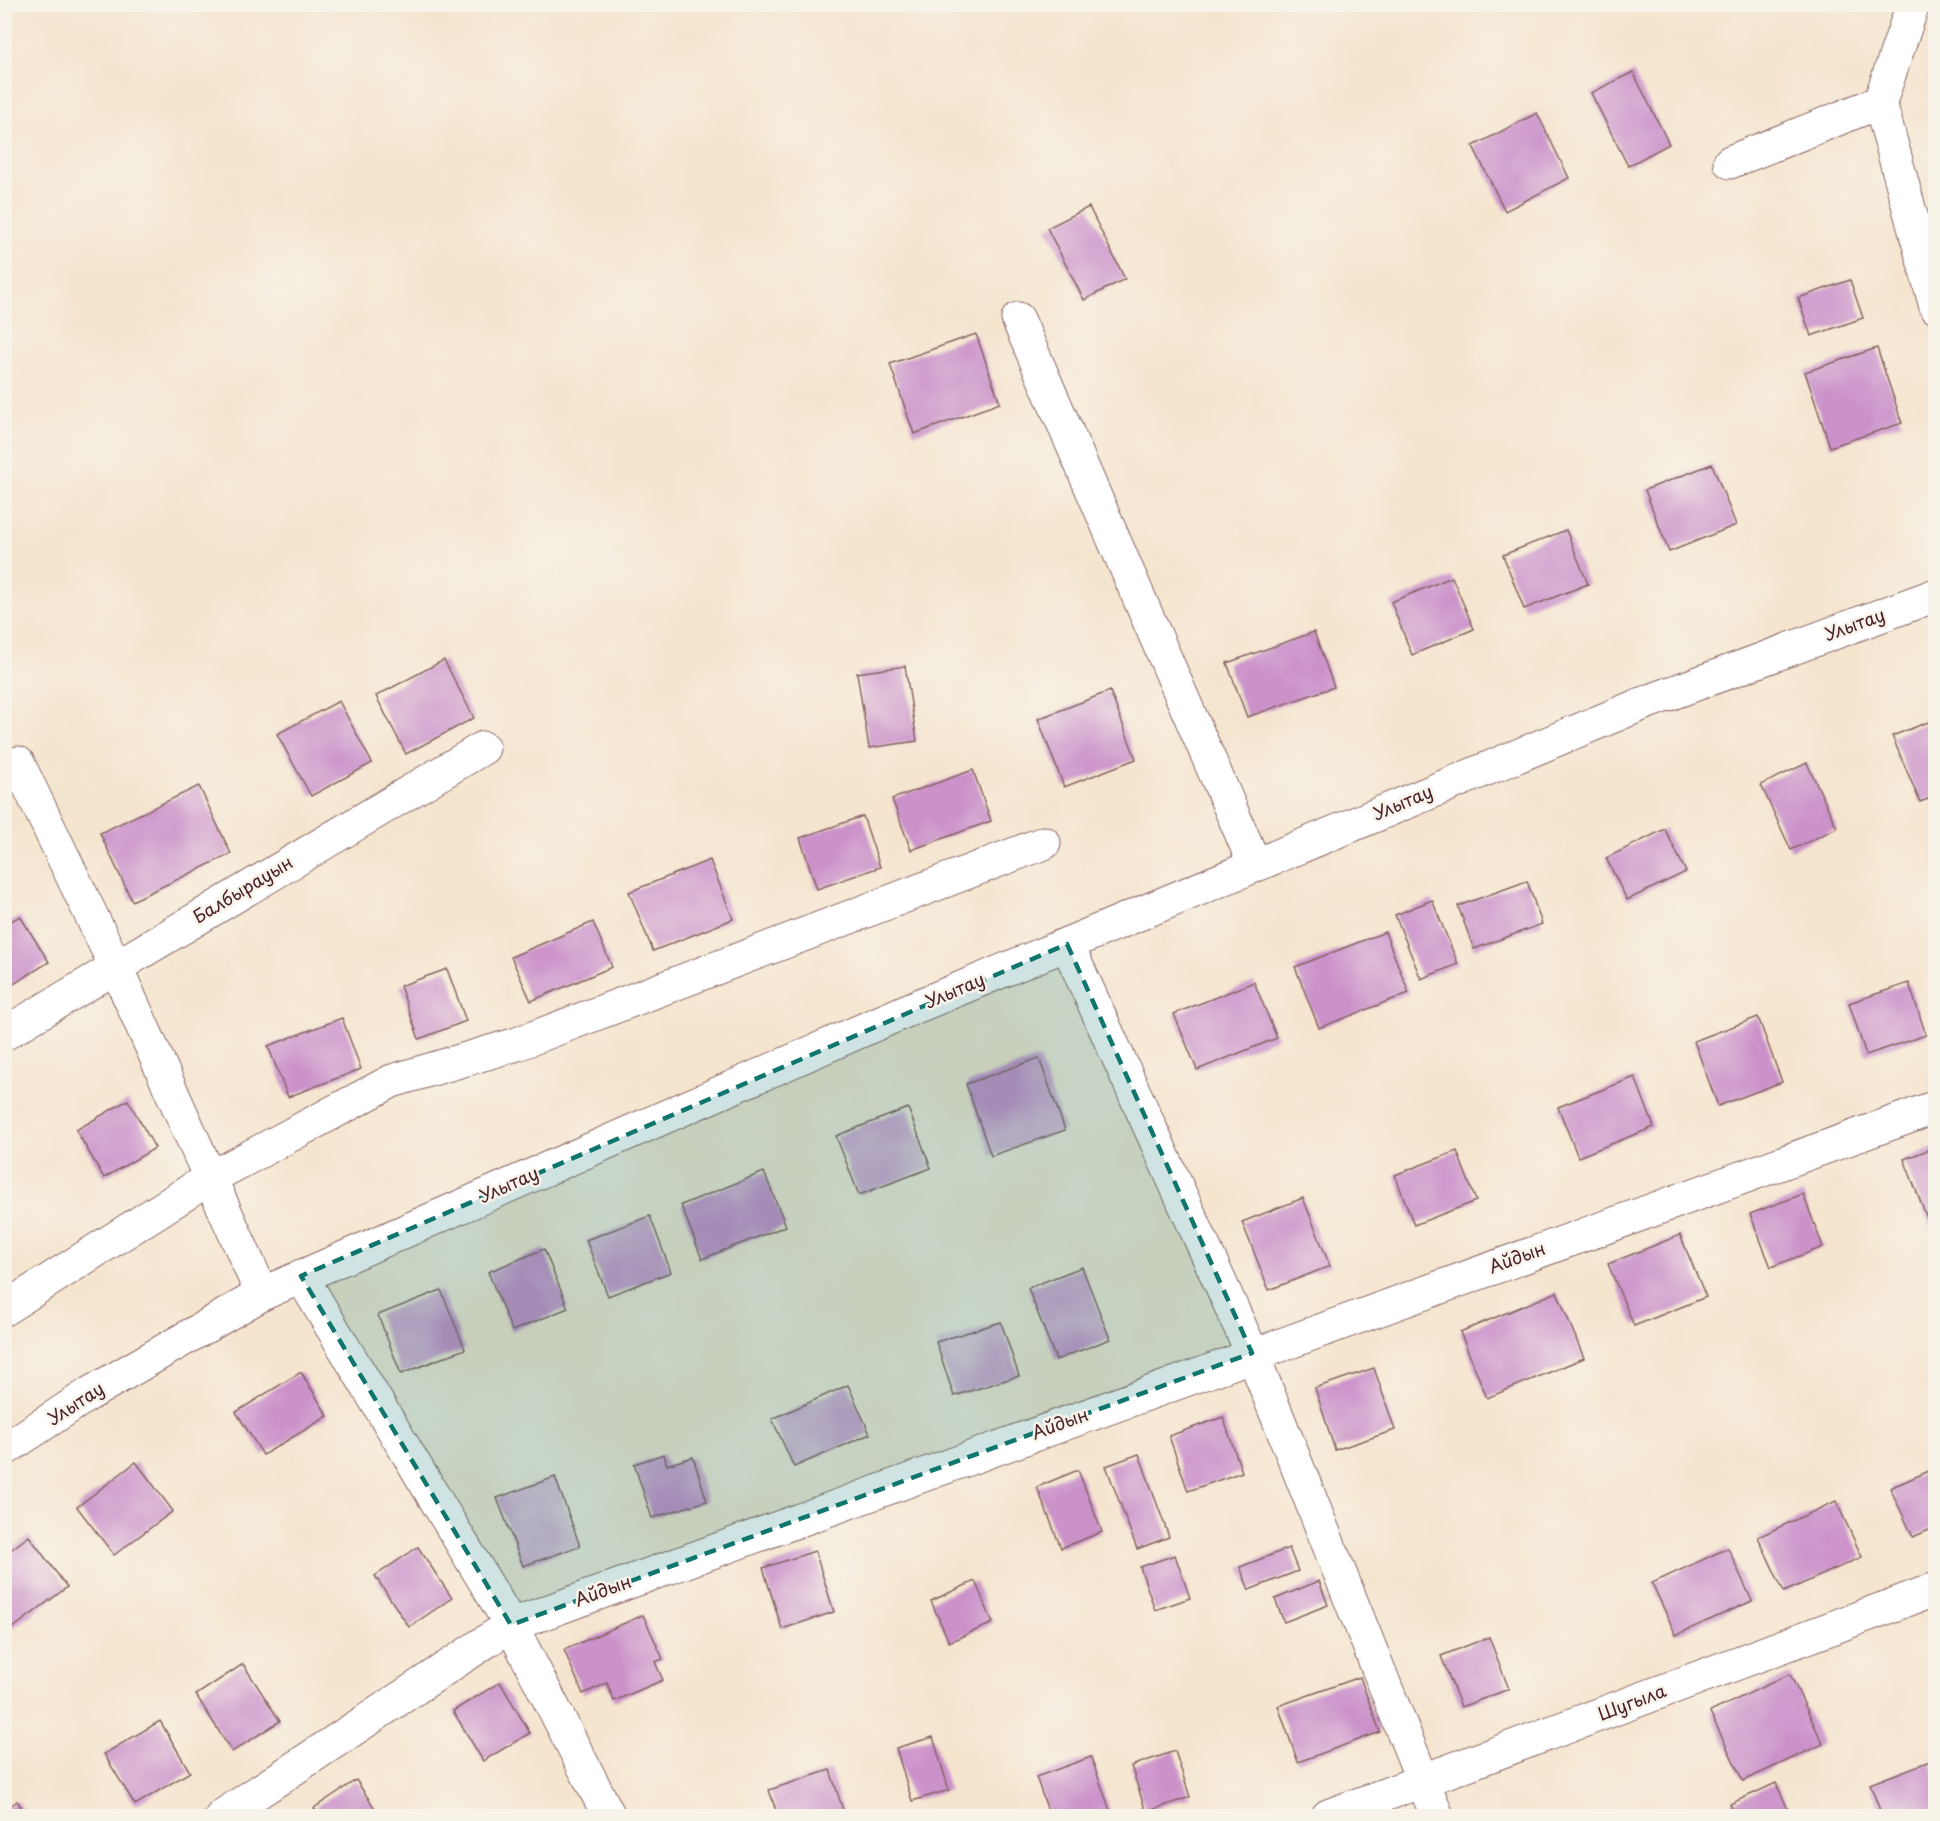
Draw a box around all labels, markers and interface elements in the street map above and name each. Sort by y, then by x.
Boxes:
street label: Улытау [1820,600,1889,647]
street label: Улытау [1368,777,1437,826]
street label: Балбырауын [187,848,298,929]
street label: Улытау [920,965,989,1014]
street label: Улытау [474,1159,543,1209]
street label: Айдын [1484,1234,1549,1279]
street label: Улытау [42,1374,109,1431]
street label: Айдын [1027,1400,1092,1445]
street label: Айдын [570,1567,635,1612]
street label: Шугыла [1593,1676,1670,1727]

